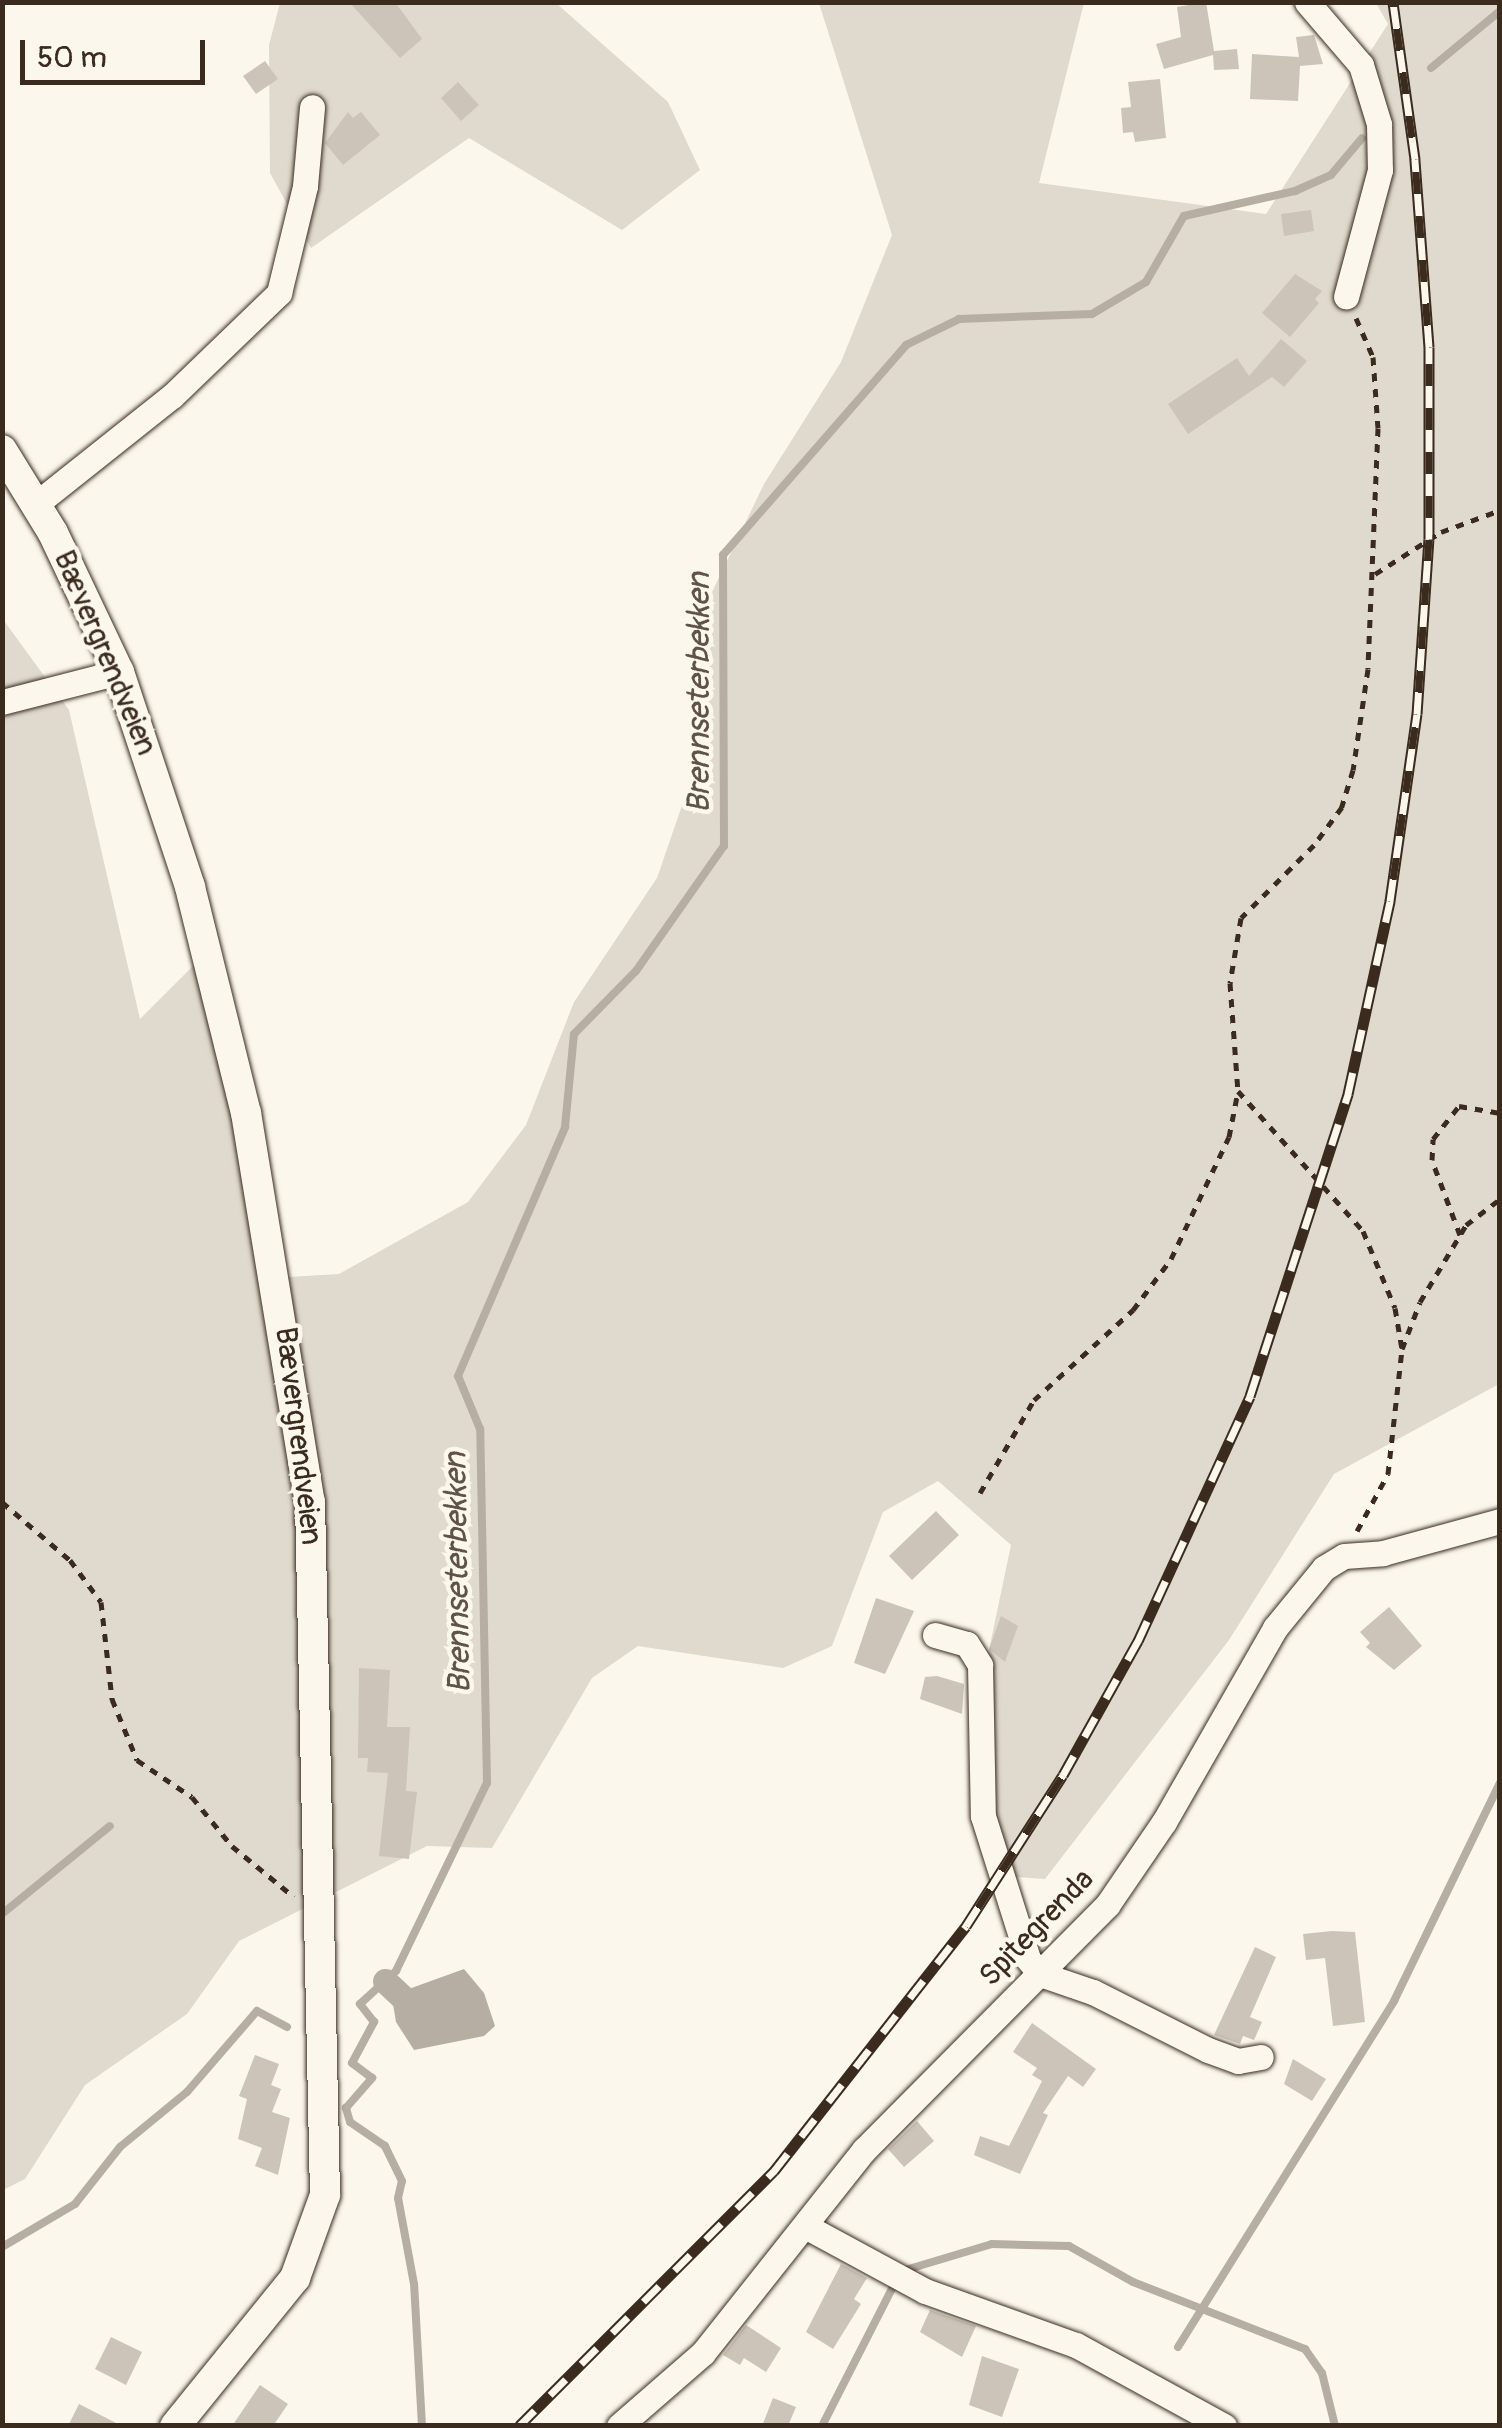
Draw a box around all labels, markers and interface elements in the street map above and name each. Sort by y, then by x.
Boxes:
scale bar [25,20,210,82]
text: 50 m [37,39,107,76]
street label: Bævergrendveien [46,545,164,761]
water label: Brennseterbekken [680,572,718,814]
street label: Bævergrendveien [267,1325,329,1547]
water label: Brennseterbekken [437,1452,479,1694]
street label: Spitegrenda [972,1862,1102,1994]

